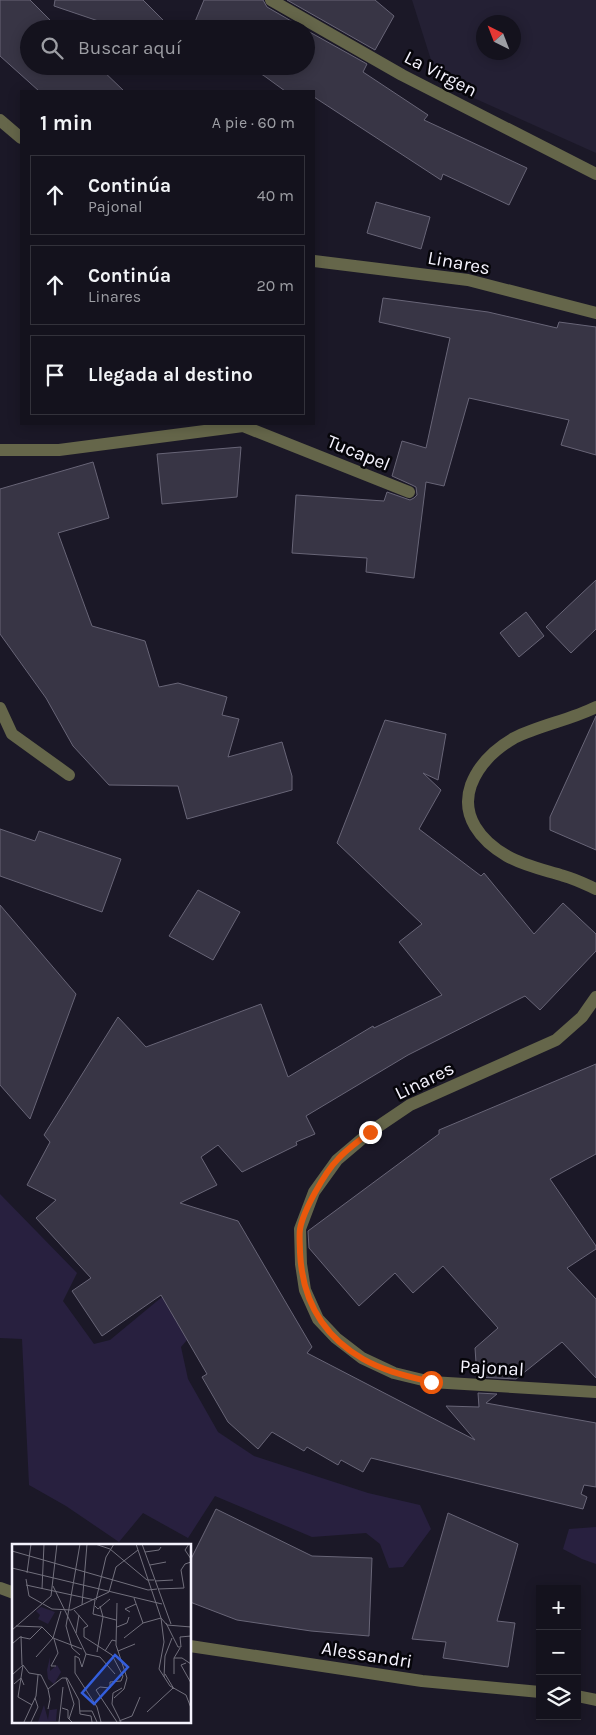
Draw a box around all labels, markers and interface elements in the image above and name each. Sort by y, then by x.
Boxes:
north arrow [476,15,521,60]
search box [20,20,315,75]
icon: search [38,34,66,62]
text: Buscar aquí [78,37,182,59]
street label: La Virgen [400,46,481,102]
text: 1 min [40,111,93,135]
text: A pie · 60 m [212,113,295,132]
text: Continúa [88,175,171,197]
icon: ahead [41,181,69,209]
text: 40 m [257,186,294,205]
text: Pajonal [88,197,142,216]
street label: Linares [426,247,492,279]
text: Continúa [88,265,171,287]
icon: ahead [41,271,69,299]
text: 20 m [256,276,294,295]
text: Linares [88,287,141,306]
icon: arrive [41,361,69,389]
text: Llegada al destino [88,364,253,386]
street label: Tucapel [324,430,393,476]
street label: Linares [391,1057,458,1105]
route end [359,1121,382,1144]
street label: Pajonal [459,1355,525,1381]
route start [420,1371,443,1394]
inset map [12,1544,191,1722]
map controls [536,1585,581,1720]
button: + [536,1585,581,1630]
button: − [536,1630,581,1675]
street label: Alessandri [320,1637,414,1673]
button: layers [536,1675,581,1720]

